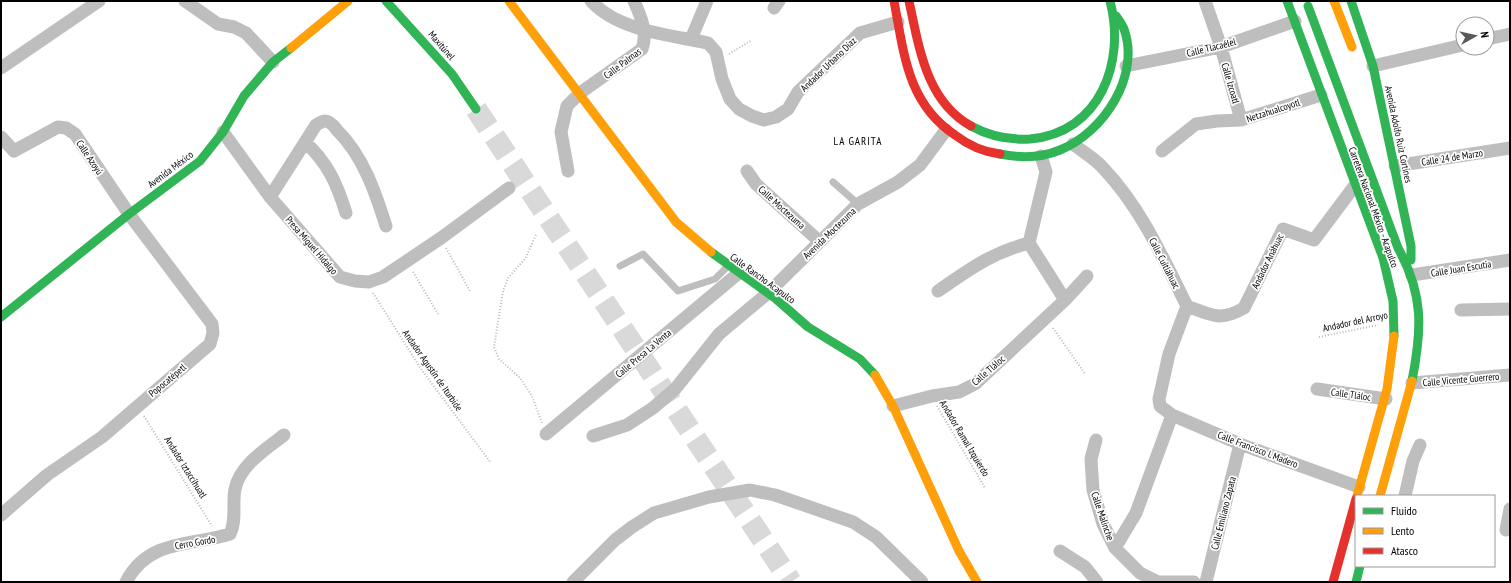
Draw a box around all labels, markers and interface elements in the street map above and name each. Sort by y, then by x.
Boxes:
north arrow [1455,16,1495,56]
street label: Maxitúnel [425,28,458,63]
text: N [1478,31,1492,39]
street label: Andador Urbano Díaz [798,34,859,94]
street label: Calle Tlacaélel [1185,35,1238,60]
street label: Calle Palmas [601,45,644,82]
street label: Calle Izcoatl [1218,61,1243,106]
street label: Avenida Adolfo Ruiz Cortines [1382,84,1415,184]
street label: Netzahualcoyotl [1245,95,1302,125]
district label: LA GARITA [834,134,882,148]
street label: Calle Azoyú [73,137,106,177]
street label: Carretera Nacional México - Acapulco [1346,145,1401,269]
street label: Calle 24 de Marzo [1420,146,1484,169]
street label: Avenida México [145,148,196,191]
street label: Calle Moctezuma [755,183,808,232]
street label: Avenida Moctezuma [800,205,859,262]
street label: Presa Miguel Hidalgo [283,213,341,277]
street label: Andador Anáhuac [1248,231,1287,291]
street label: Calle Cuitláhuac [1146,235,1183,291]
street label: Calle Rancho Acapulco [727,250,798,306]
street label: Calle Juan Escutia [1430,257,1492,280]
street label: Andador del Arroyo [1321,308,1389,335]
street label: Calle Presa La Venta [613,326,674,381]
street label: Andador Agustín de Iturbide [400,327,466,414]
street label: Calle Tláloc [969,352,1008,388]
street label: Popocatépetl [146,360,189,400]
street label: Calle Vicente Guerrero [1422,370,1500,389]
street label: Calle Tláloc [1330,385,1372,404]
street label: Andador Ramal Izquierdo [937,398,993,479]
street label: Calle Francisco I. Madero [1216,428,1300,471]
street label: Andador Iztaccíhuatl [161,434,210,501]
street label: Calle Emiliano Zapata [1208,475,1239,551]
street label: Calle Malinche [1088,490,1117,542]
legend [1355,495,1495,567]
text: Fluido [1391,503,1417,518]
text: Lento [1391,523,1414,538]
street label: Cerro Gordo [174,533,216,552]
text: Atasco [1391,543,1418,558]

